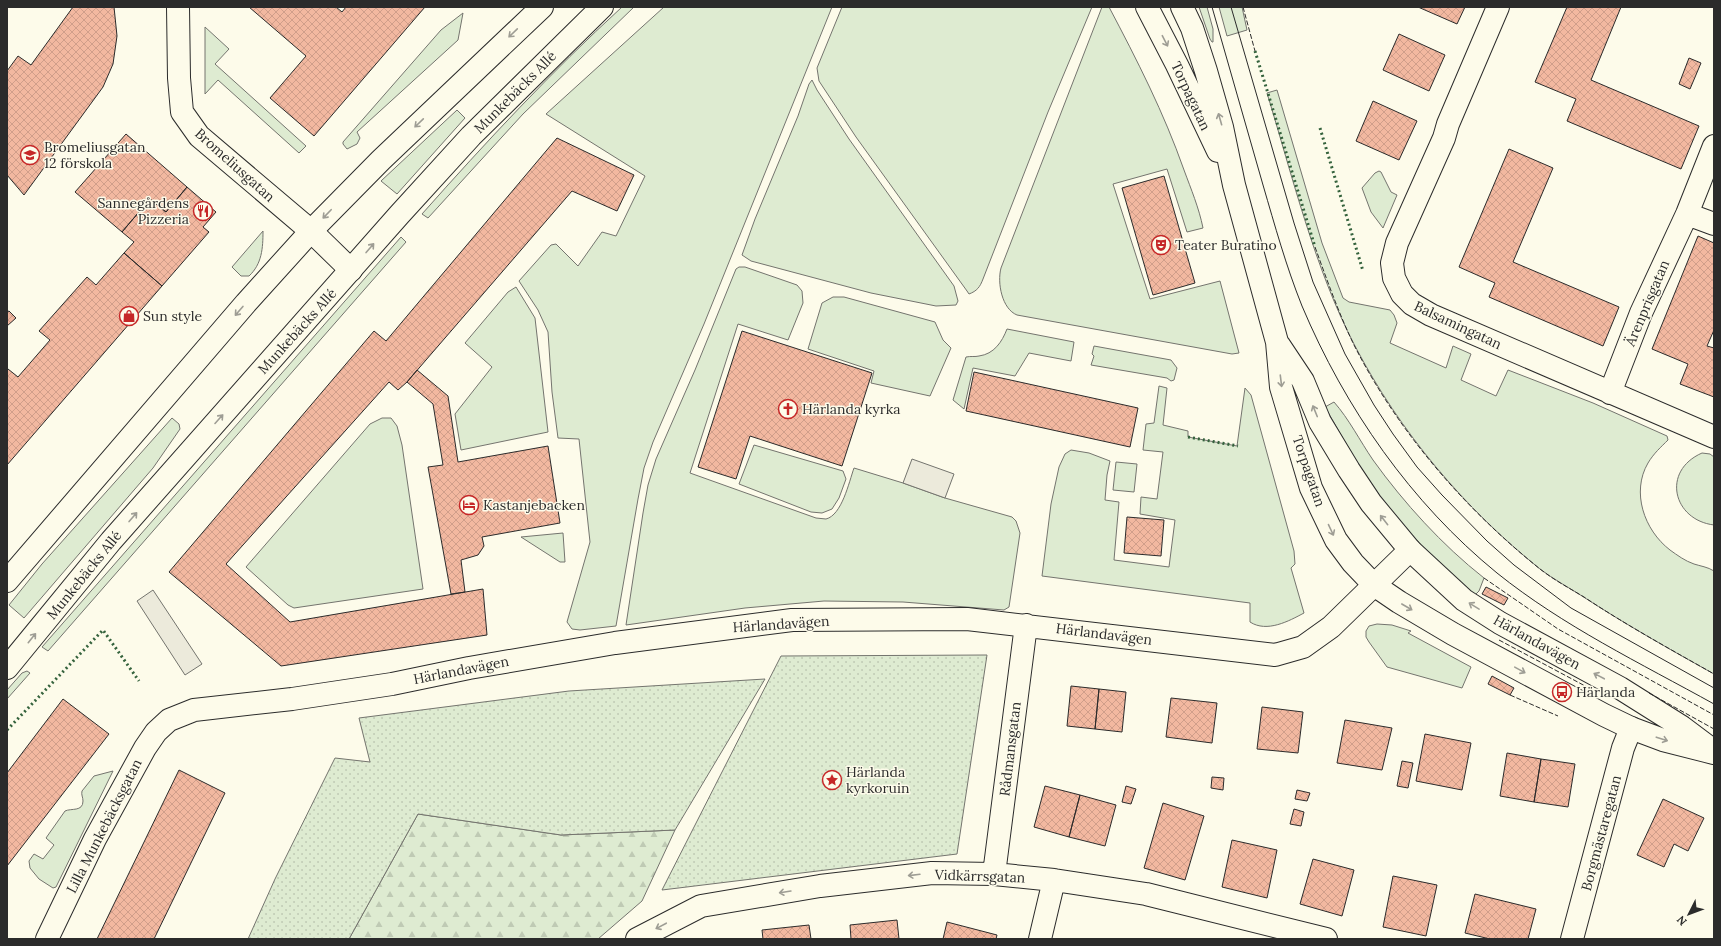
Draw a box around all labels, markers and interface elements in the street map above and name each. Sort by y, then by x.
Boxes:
one-way arrow [508,29,518,38]
one-way arrow [1162,35,1170,47]
street label: Munkebäcks Allé [470,47,560,137]
street label: Torpagatan [1167,59,1215,134]
one-way arrow [1216,113,1223,126]
one-way arrow [414,119,424,128]
street label: Bromeliusgatan [191,124,279,206]
place label: Bromeliusgatan 12 förskola [44,138,146,172]
school or university icon: Bromeliusgatan 12 förskola [19,144,41,166]
place label: Sannegårdens Pizzeria [97,194,189,228]
restaurant icon: Sannegårdens Pizzeria [192,200,214,222]
one-way arrow [322,209,331,219]
theatre icon: Teater Buratino [1150,234,1172,256]
place label: Teater Buratino [1175,236,1277,254]
one-way arrow [365,243,374,254]
street label: Ärenprisgatan [1620,257,1673,350]
street label: Munkebäcks Allé [254,284,340,378]
street label: Balsamingatan [1411,297,1505,353]
shop icon: Sun style [118,305,140,327]
one-way arrow [235,306,244,316]
place label: Sun style [143,307,202,325]
one-way arrow [1277,374,1285,387]
church icon: Härlanda kyrka [777,398,799,420]
place label: Härlanda kyrka [802,400,901,418]
one-way arrow [1311,405,1318,417]
one-way arrow [214,414,223,424]
street label: Torpagatan [1288,433,1330,509]
hotel icon: Kastanjebacken [458,494,480,516]
place label: Kastanjebacken [483,496,585,514]
one-way arrow [128,511,137,522]
one-way arrow [1380,515,1389,526]
one-way arrow [1328,524,1335,536]
street label: Munkebäcks Allé [43,527,126,623]
one-way arrow [1469,602,1480,610]
one-way arrow [1401,603,1413,611]
street label: Härlandavägen [1490,611,1584,674]
street label: Härlandavägen [732,612,830,636]
street label: Härlandavägen [1055,619,1154,649]
one-way arrow [28,633,37,644]
street label: Härlandavägen [412,652,511,688]
one-way arrow [1514,666,1526,674]
one-way arrow [1593,672,1605,680]
bus stop icon: Härlanda [1551,681,1573,703]
place label: Härlanda [1576,683,1635,701]
street label: Rådmansgatan [995,700,1025,797]
one-way arrow [1655,736,1668,743]
street label: Lilla Munkebäcksgatan [62,755,146,896]
place label: Härlanda kyrkoruin [846,763,910,797]
place icon: Härlanda kyrkoruin [821,769,843,791]
street label: Borgmästaregatan [1577,773,1625,893]
street label: Vidkärrsgatan [933,865,1026,887]
one-way arrow [908,871,921,879]
one-way arrow [779,888,792,896]
north arrow [1669,894,1709,934]
text: N [1673,912,1690,929]
one-way arrow [655,923,667,931]

